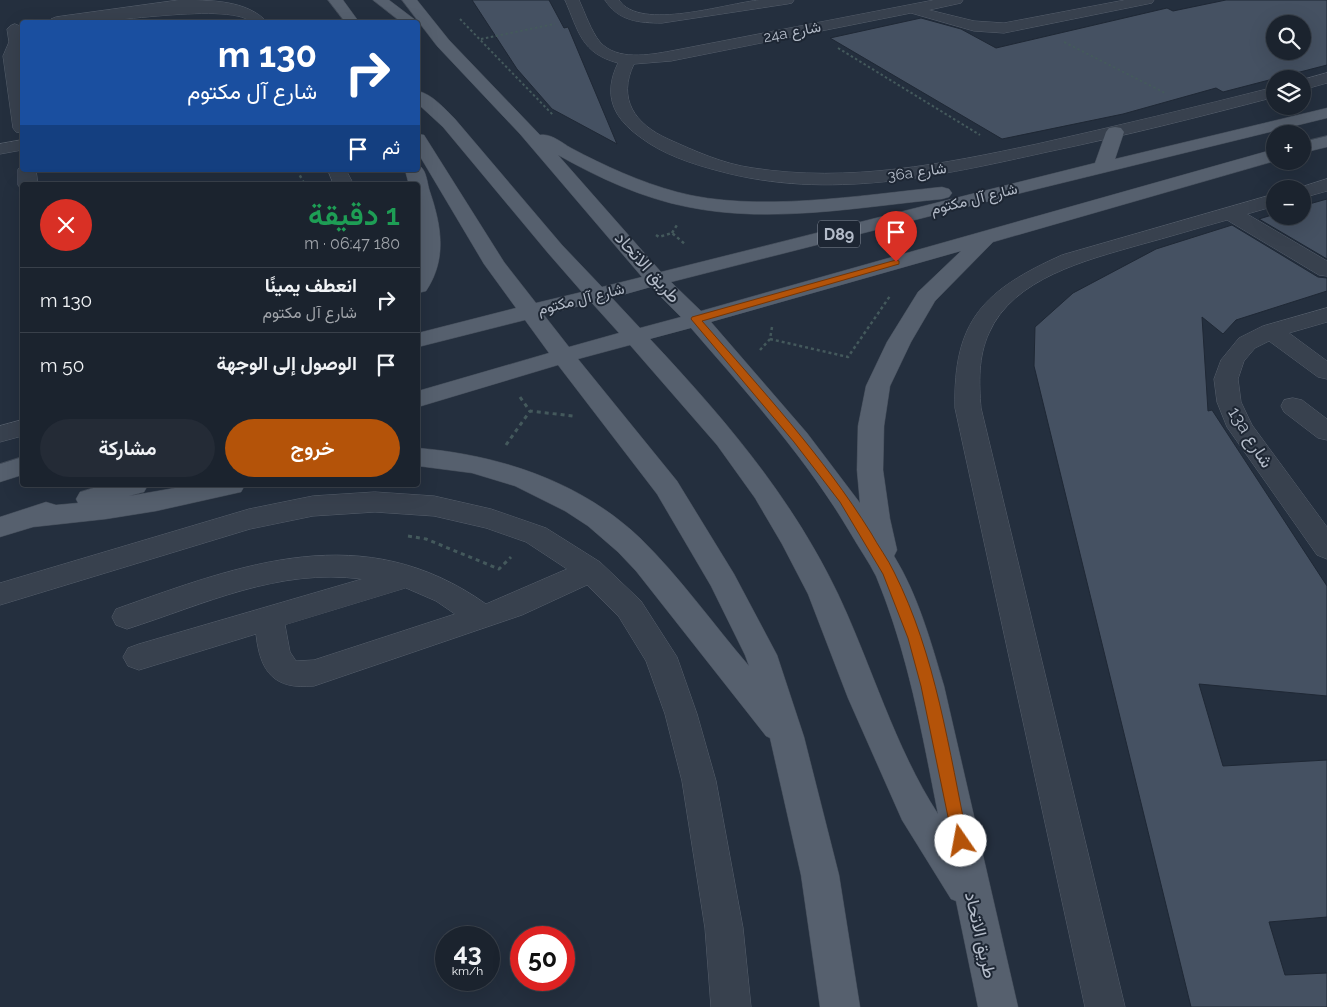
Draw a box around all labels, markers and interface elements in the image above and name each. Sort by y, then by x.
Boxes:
map controls [1266,15,1311,225]
button: search [1266,15,1311,60]
street label: 24a شارع [762,18,823,48]
text: 130 m [218,34,317,75]
icon: right [335,40,400,105]
button: layers [1266,70,1311,115]
text: شارع آل مكتوم [187,78,317,104]
button: + [1266,125,1311,170]
icon: arrive [344,135,372,163]
text: ثم [382,136,400,158]
street label: 36a شارع [886,159,948,187]
street label: شارع آل مكتوم [929,180,1020,220]
button: − [1266,180,1311,225]
text: 1 دقيقة [308,197,400,232]
button: close [40,199,92,251]
pin [875,211,917,262]
icon: arrive [882,218,910,246]
road number: D89 [818,220,860,248]
street label: طريق الاتحاد [610,227,685,307]
text: 180 m · 06:47 [304,234,400,253]
text: انعطف يمينًا [265,274,357,296]
street label: شارع آل مكتوم [536,280,627,320]
icon: right [372,286,400,314]
text: 130 m [40,289,92,311]
text: شارع آل مكتوم [263,303,357,322]
icon: arrive [372,351,400,379]
text: الوصول إلى الوجهة [217,352,357,374]
text: 50 m [40,354,84,376]
street label: 13a شارع [1222,403,1278,472]
button: مشاركة [40,419,215,477]
button: خروج [225,419,400,477]
position arrow [934,814,986,866]
street label: طريق الاتحاد [960,890,1001,981]
speed limit sign: 50 [510,926,575,991]
text: 43 [453,937,482,967]
text: km/h [452,964,483,978]

